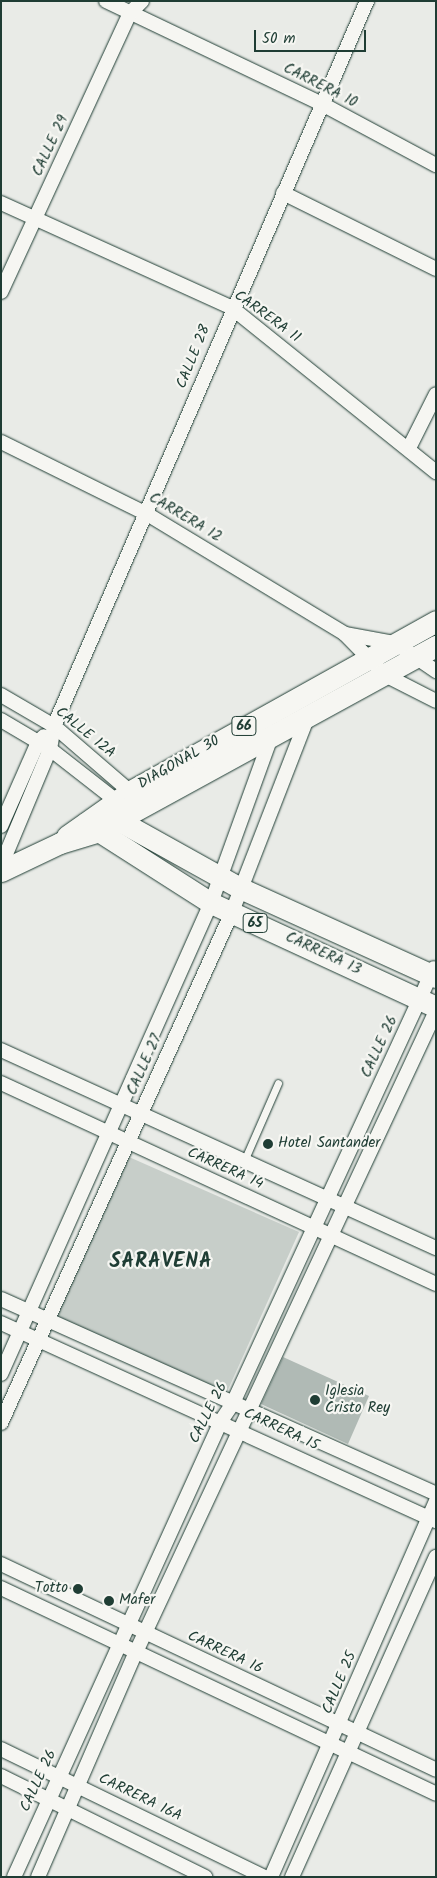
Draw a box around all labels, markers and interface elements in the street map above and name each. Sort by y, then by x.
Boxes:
scale bar [257,20,370,52]
text: 50 m [262,27,296,51]
street label: CARRERA 10 [280,60,360,112]
street label: CALLE 29 [29,113,73,179]
street label: CARRERA 11 [230,287,304,347]
street label: CALLE 28 [173,323,215,391]
street label: CARRERA 12 [145,489,225,547]
street label: CALLE 12A [51,703,119,763]
road number: 66 [230,714,258,738]
street label: DIAGONAL 30 [135,732,223,794]
road number: 65 [242,911,268,934]
street label: CARRERA 13 [282,929,364,979]
street label: CALLE 26 [358,1013,402,1081]
street label: CALLE 27 [124,1032,166,1098]
place label: Hotel Santander [278,1135,380,1153]
marker: Hotel Santander [262,1138,274,1150]
street label: CARRERA 14 [184,1144,266,1194]
district label: SARAVENA [108,1250,214,1274]
street label: CALLE 26 [186,1379,232,1447]
place label: Iglesia Cristo Rey [325,1382,390,1417]
marker: Iglesia Cristo Rey [309,1394,321,1406]
street label: CARRERA 15 [240,1405,322,1455]
place label: Totto [35,1580,68,1598]
marker: Totto [72,1583,84,1595]
place label: Mafer [119,1592,155,1610]
marker: Mafer [103,1595,115,1607]
street label: CARRERA 16 [184,1628,266,1678]
street label: CALLE 25 [319,1649,361,1717]
street label: CALLE 26 [17,1747,61,1815]
street label: CARRERA 16A [95,1770,185,1826]

